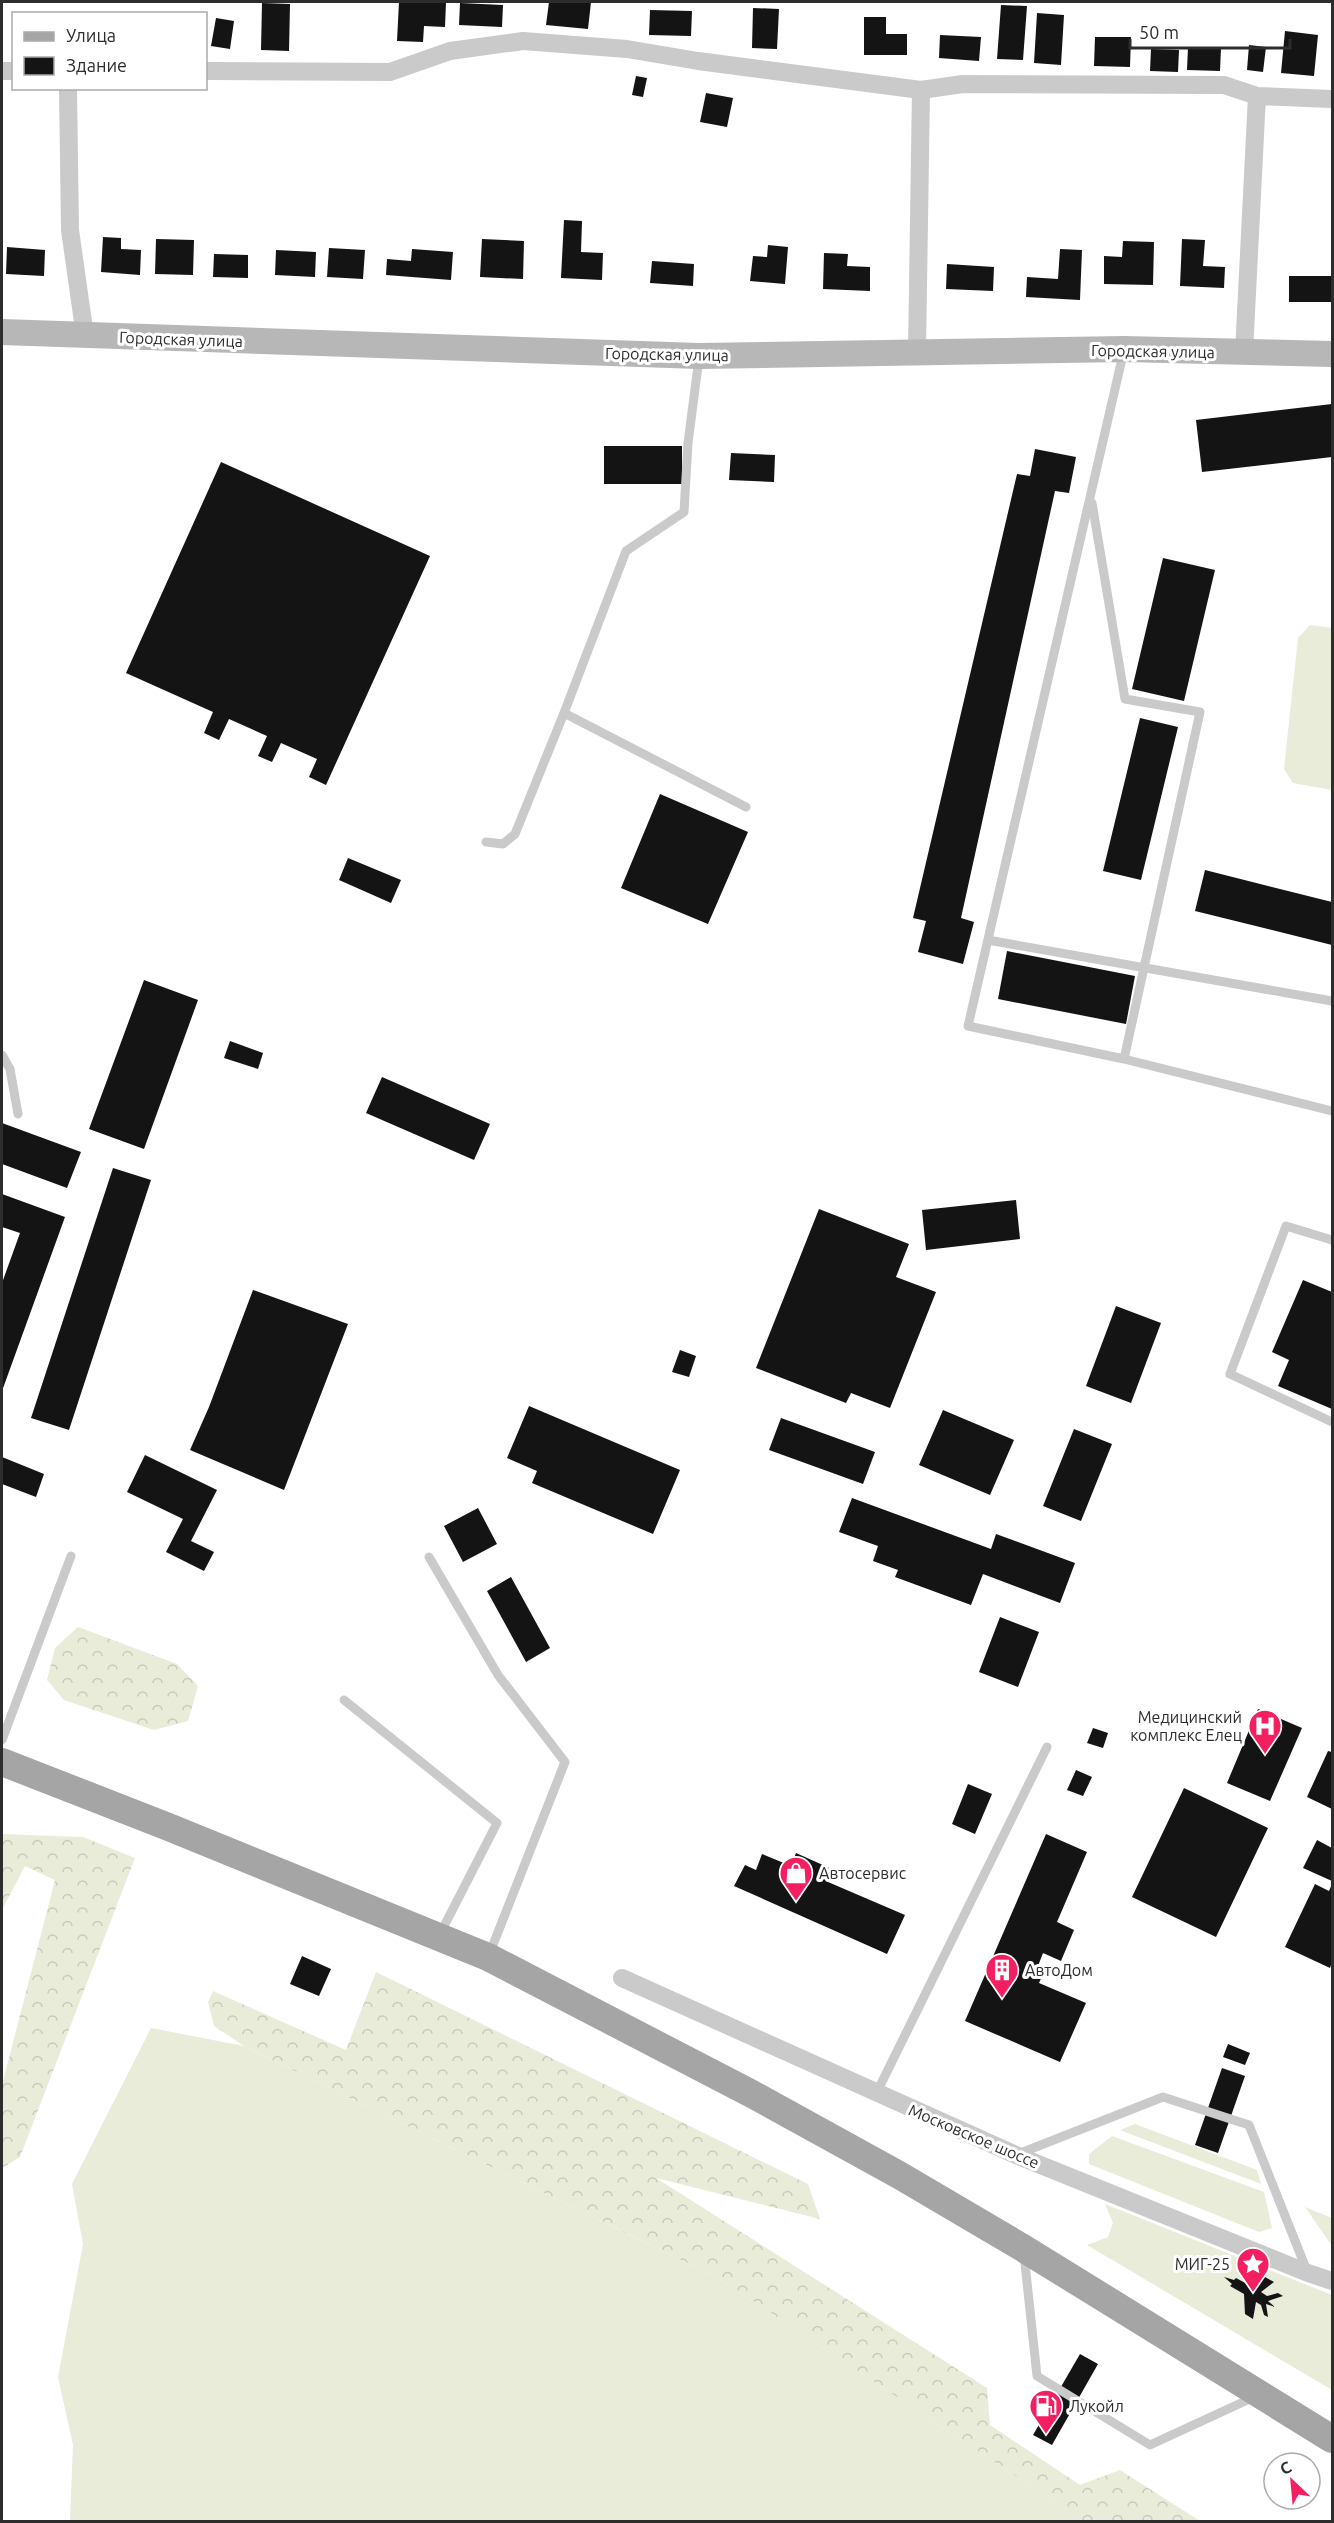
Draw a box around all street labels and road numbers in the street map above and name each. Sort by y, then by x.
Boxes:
street label: Городская улица [119,328,243,350]
street label: Городская улица [1091,341,1215,361]
street label: Городская улица [605,344,729,364]
street label: Московское шоссе [906,2100,1042,2172]

